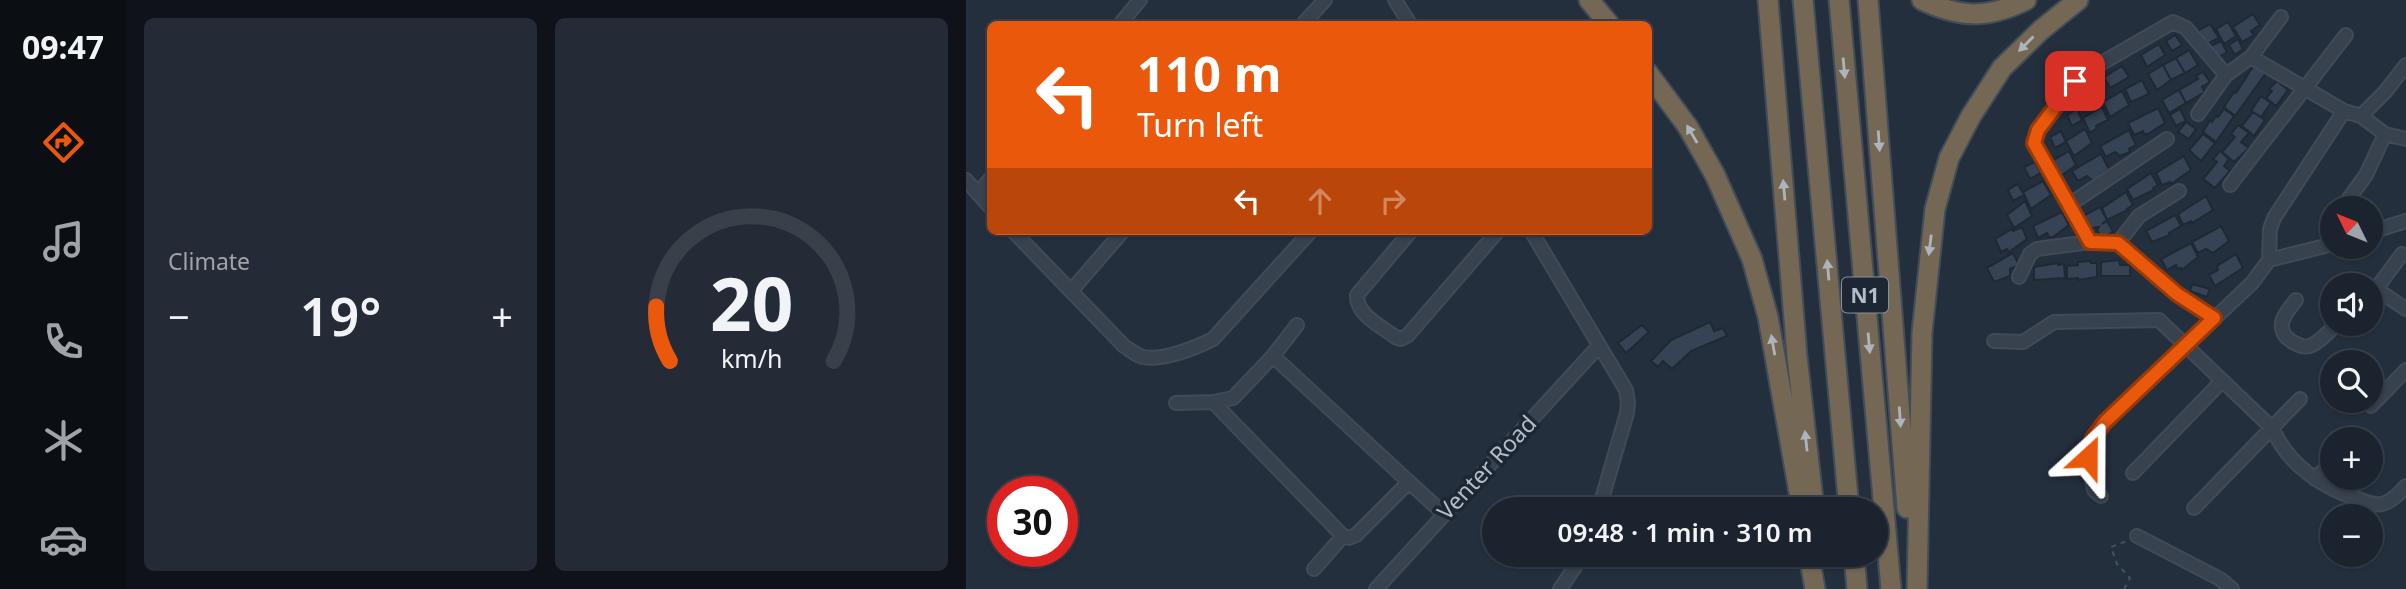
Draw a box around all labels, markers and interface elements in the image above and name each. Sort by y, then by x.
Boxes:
text: 09:47 [22,25,104,68]
one-way arrow [2018,36,2035,52]
text: 110 m [1137,40,1282,106]
icon: left [1022,49,1113,140]
pin [2045,51,2105,111]
one-way arrow [1839,57,1850,79]
icon: arrive [2056,62,2094,100]
text: Turn left [1137,103,1263,146]
icon: directions [39,118,88,167]
one-way arrow [1686,125,1698,144]
one-way arrow [1874,131,1885,153]
one-way arrow [1778,179,1789,201]
icon: left [1228,182,1266,220]
icon: ahead [1301,182,1339,220]
icon: right [1374,182,1412,220]
north arrow [2320,196,2384,259]
map controls [2320,196,2383,567]
icon: music [39,217,88,266]
one-way arrow [1924,234,1935,256]
text: Climate [168,245,250,277]
text: 20 [710,253,793,352]
one-way arrow [1822,259,1833,281]
button: sound [2320,273,2383,336]
road number: N1 [1842,278,1888,312]
text: 19° [300,280,381,351]
text: − [168,290,190,342]
text: + [491,290,513,342]
icon: phone [39,317,88,366]
one-way arrow [1864,333,1875,355]
one-way arrow [1767,334,1778,356]
text: km/h [721,340,782,374]
button: search [2320,350,2383,413]
one-way arrow [1895,406,1906,428]
street label: Venter Road [1429,408,1543,526]
icon: climate [39,416,88,465]
position arrow [2051,420,2125,494]
button: + [2320,427,2383,490]
one-way arrow [1801,430,1812,452]
speed limit sign: 30 [987,476,1078,567]
button: − [2320,504,2383,567]
text: 09:48 · 1 min · 310 m [1558,514,1812,550]
icon: car [39,515,88,564]

